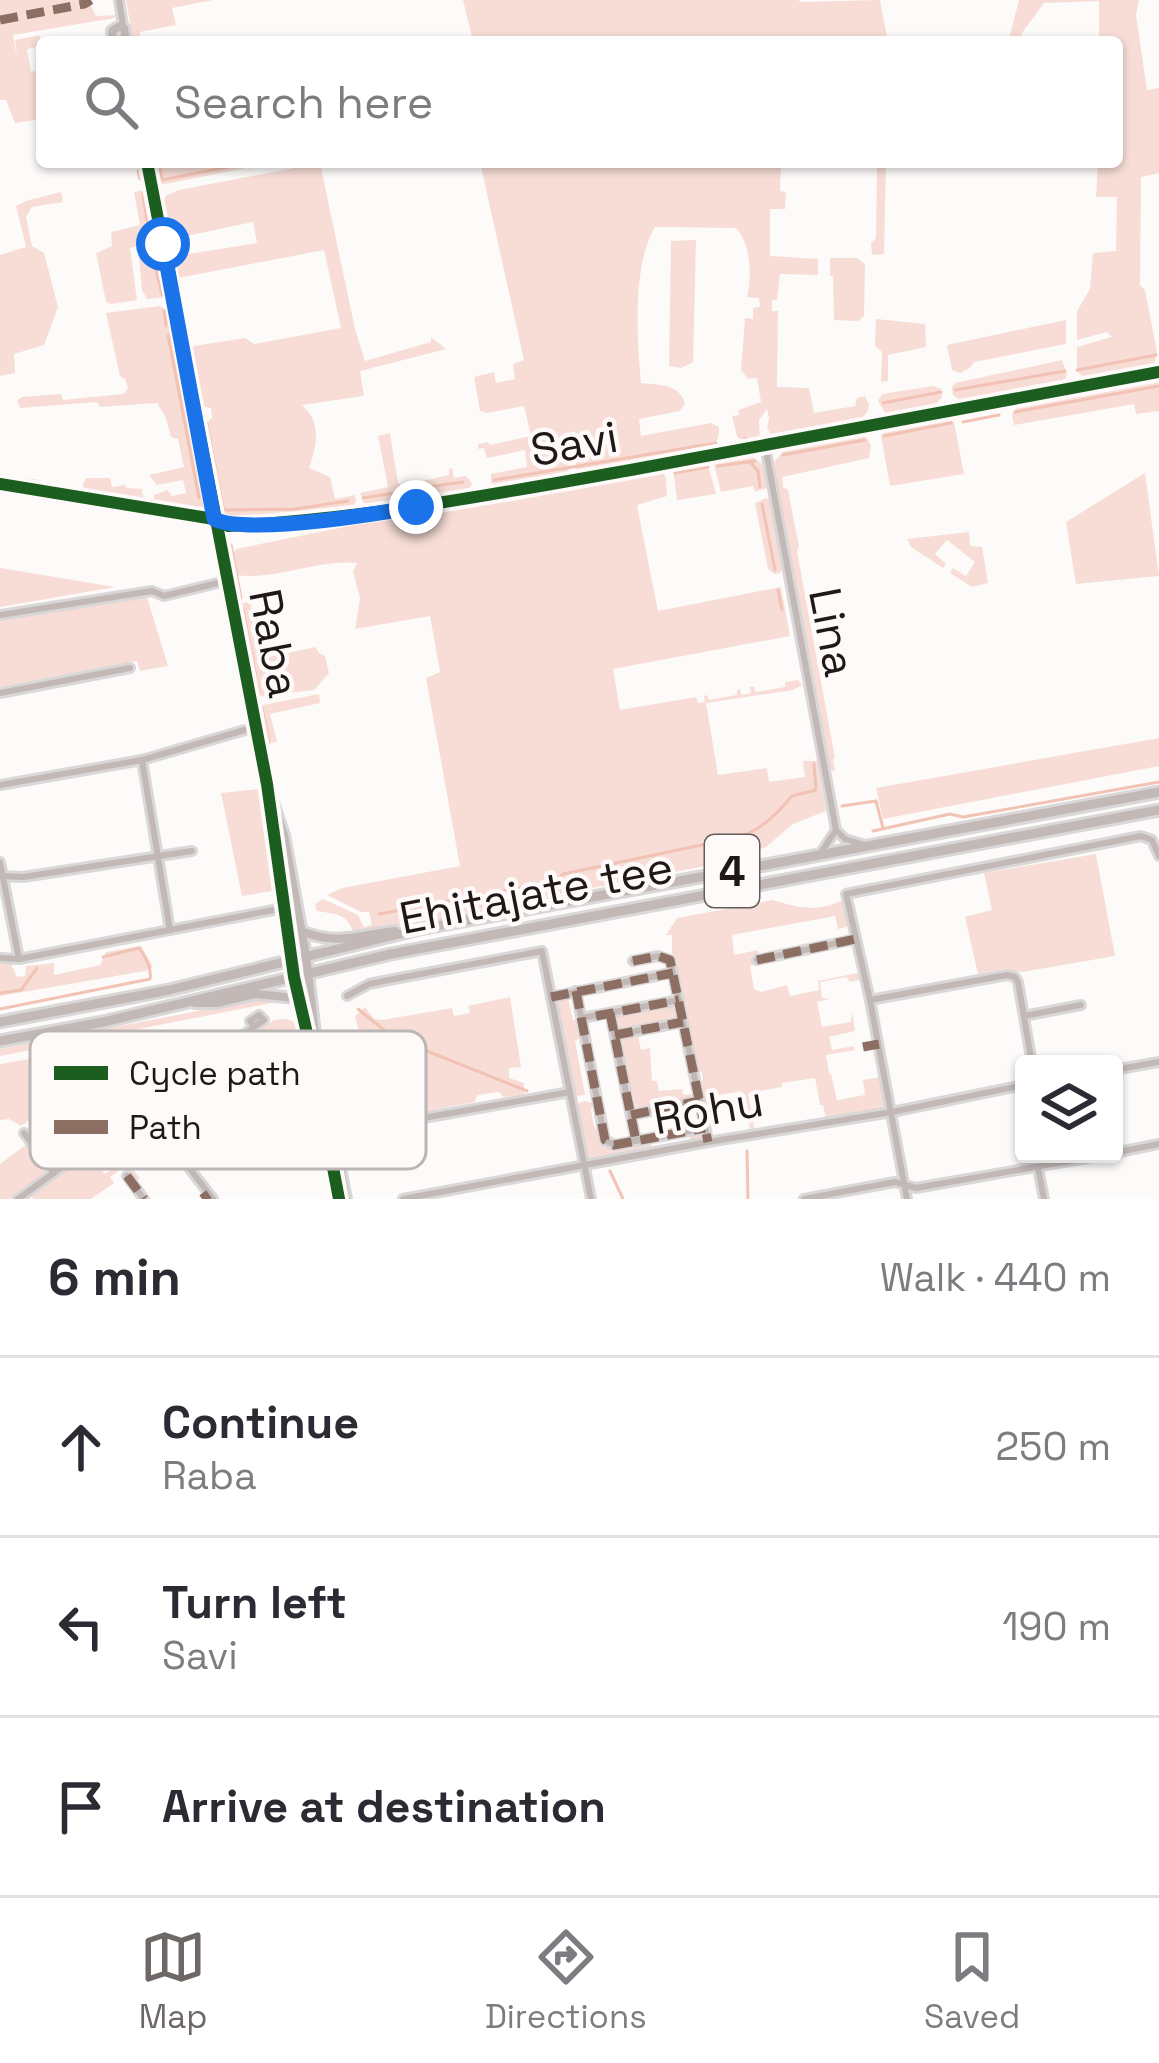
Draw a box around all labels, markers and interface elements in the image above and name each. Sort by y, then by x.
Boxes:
search box [36,36,1123,168]
icon: search [78,69,144,135]
text: Search here [174,74,433,131]
route start [136,217,190,271]
street label: Savi [526,408,622,479]
route end [389,480,443,534]
street label: Lina [796,583,869,681]
street label: Raba [236,584,313,702]
road number: 4 [705,835,759,907]
street label: Ehitajate tee [395,838,678,947]
legend [30,1031,426,1169]
text: Cycle path [129,1053,301,1095]
map controls [1015,1055,1123,1163]
button: layers [1015,1055,1123,1163]
street label: Rohu [648,1072,768,1147]
text: Path [129,1107,202,1149]
text: 6 min [48,1245,181,1310]
text: Walk · 440 m [880,1253,1111,1302]
text: Continue [162,1394,359,1451]
icon: ahead [48,1414,114,1480]
text: 250 m [996,1422,1111,1471]
text: Raba [162,1451,257,1500]
text: Turn left [162,1574,347,1631]
icon: left [48,1594,114,1660]
text: 190 m [1002,1602,1111,1651]
text: Savi [162,1631,238,1680]
icon: arrive [48,1774,114,1840]
text: Arrive at destination [162,1778,606,1835]
tab: Map [139,1924,207,2038]
tab: Directions [485,1924,647,2038]
tab: Saved [924,1924,1020,2038]

